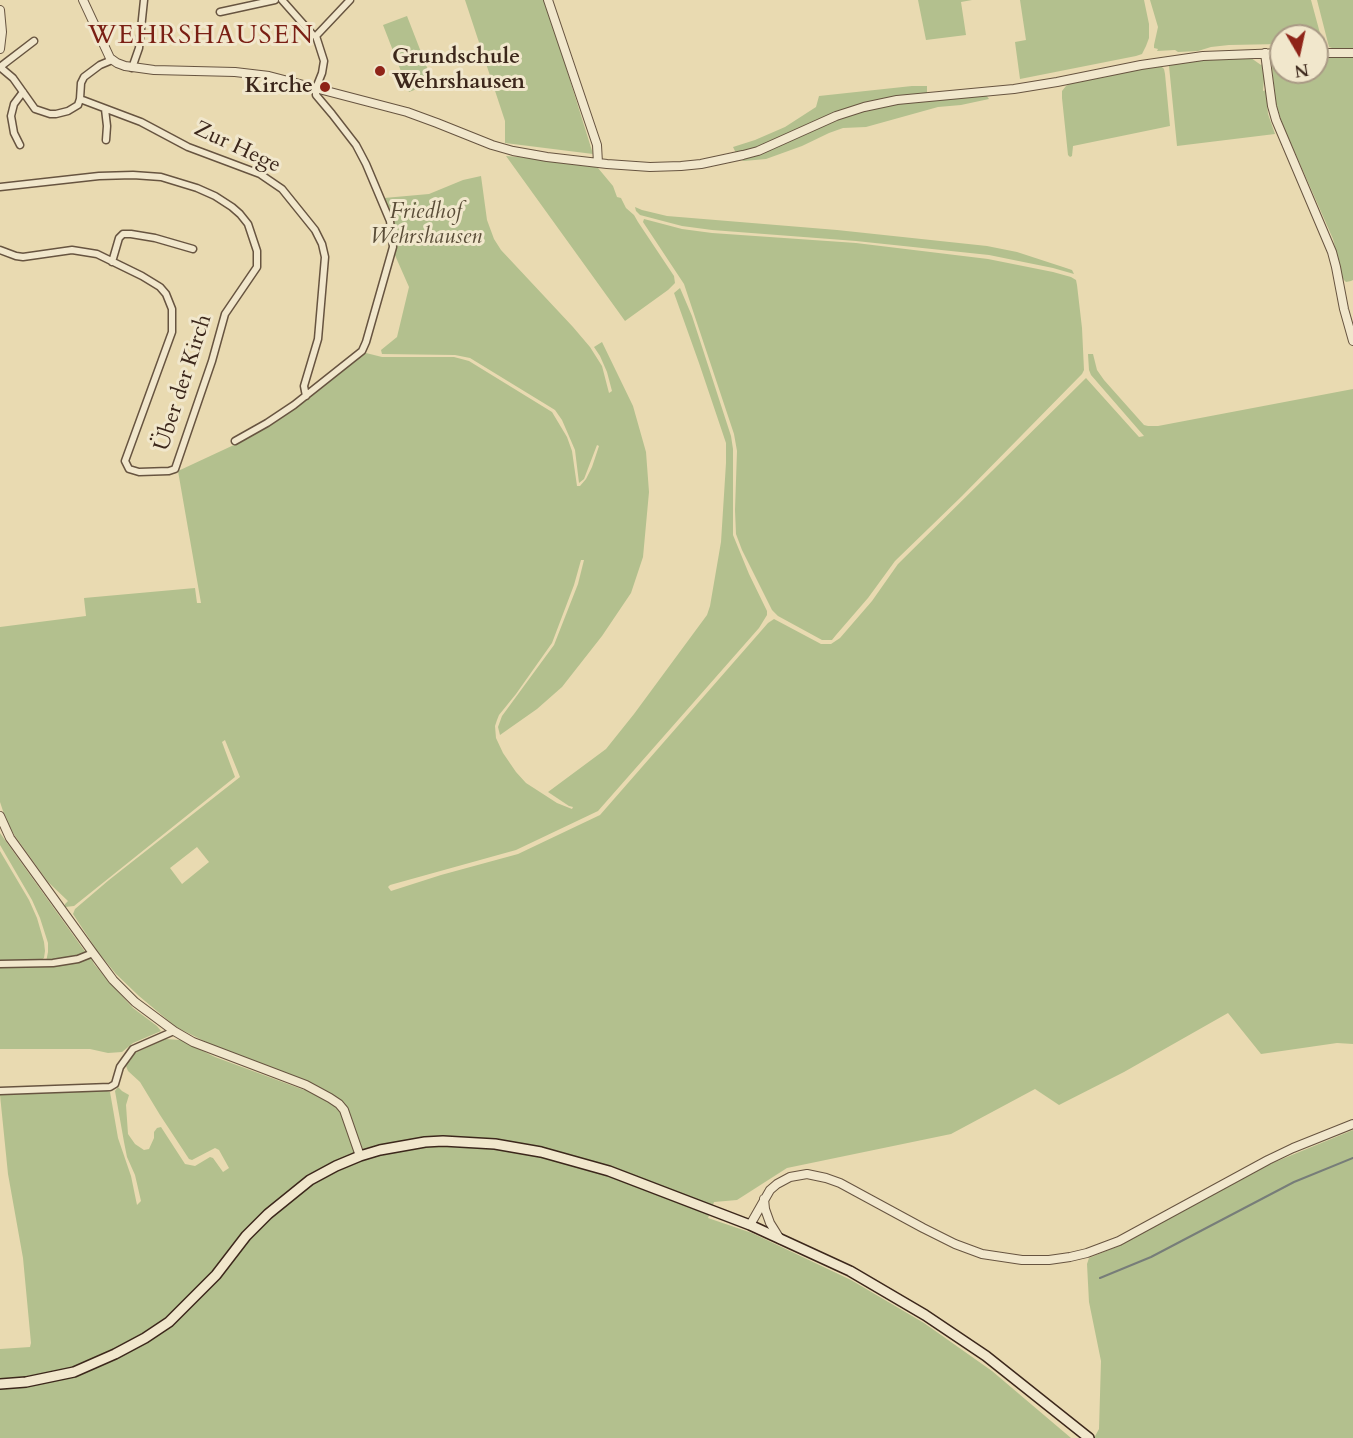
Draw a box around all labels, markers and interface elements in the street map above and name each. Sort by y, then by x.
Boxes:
district label: WEHRSHAUSEN [88,21,314,53]
north arrow [1269,24,1329,84]
place label: Grundschule Wehrshausen [392,45,525,96]
text: N [1293,58,1310,82]
marker: Grundschule Wehrshausen [373,64,387,78]
place label: Kirche [244,74,313,100]
marker: Kirche [318,80,332,94]
street label: Zur Hege [190,117,284,179]
park label: Friedhof Wehrshausen [370,200,482,252]
street label: Über der Kirch [150,311,218,455]

